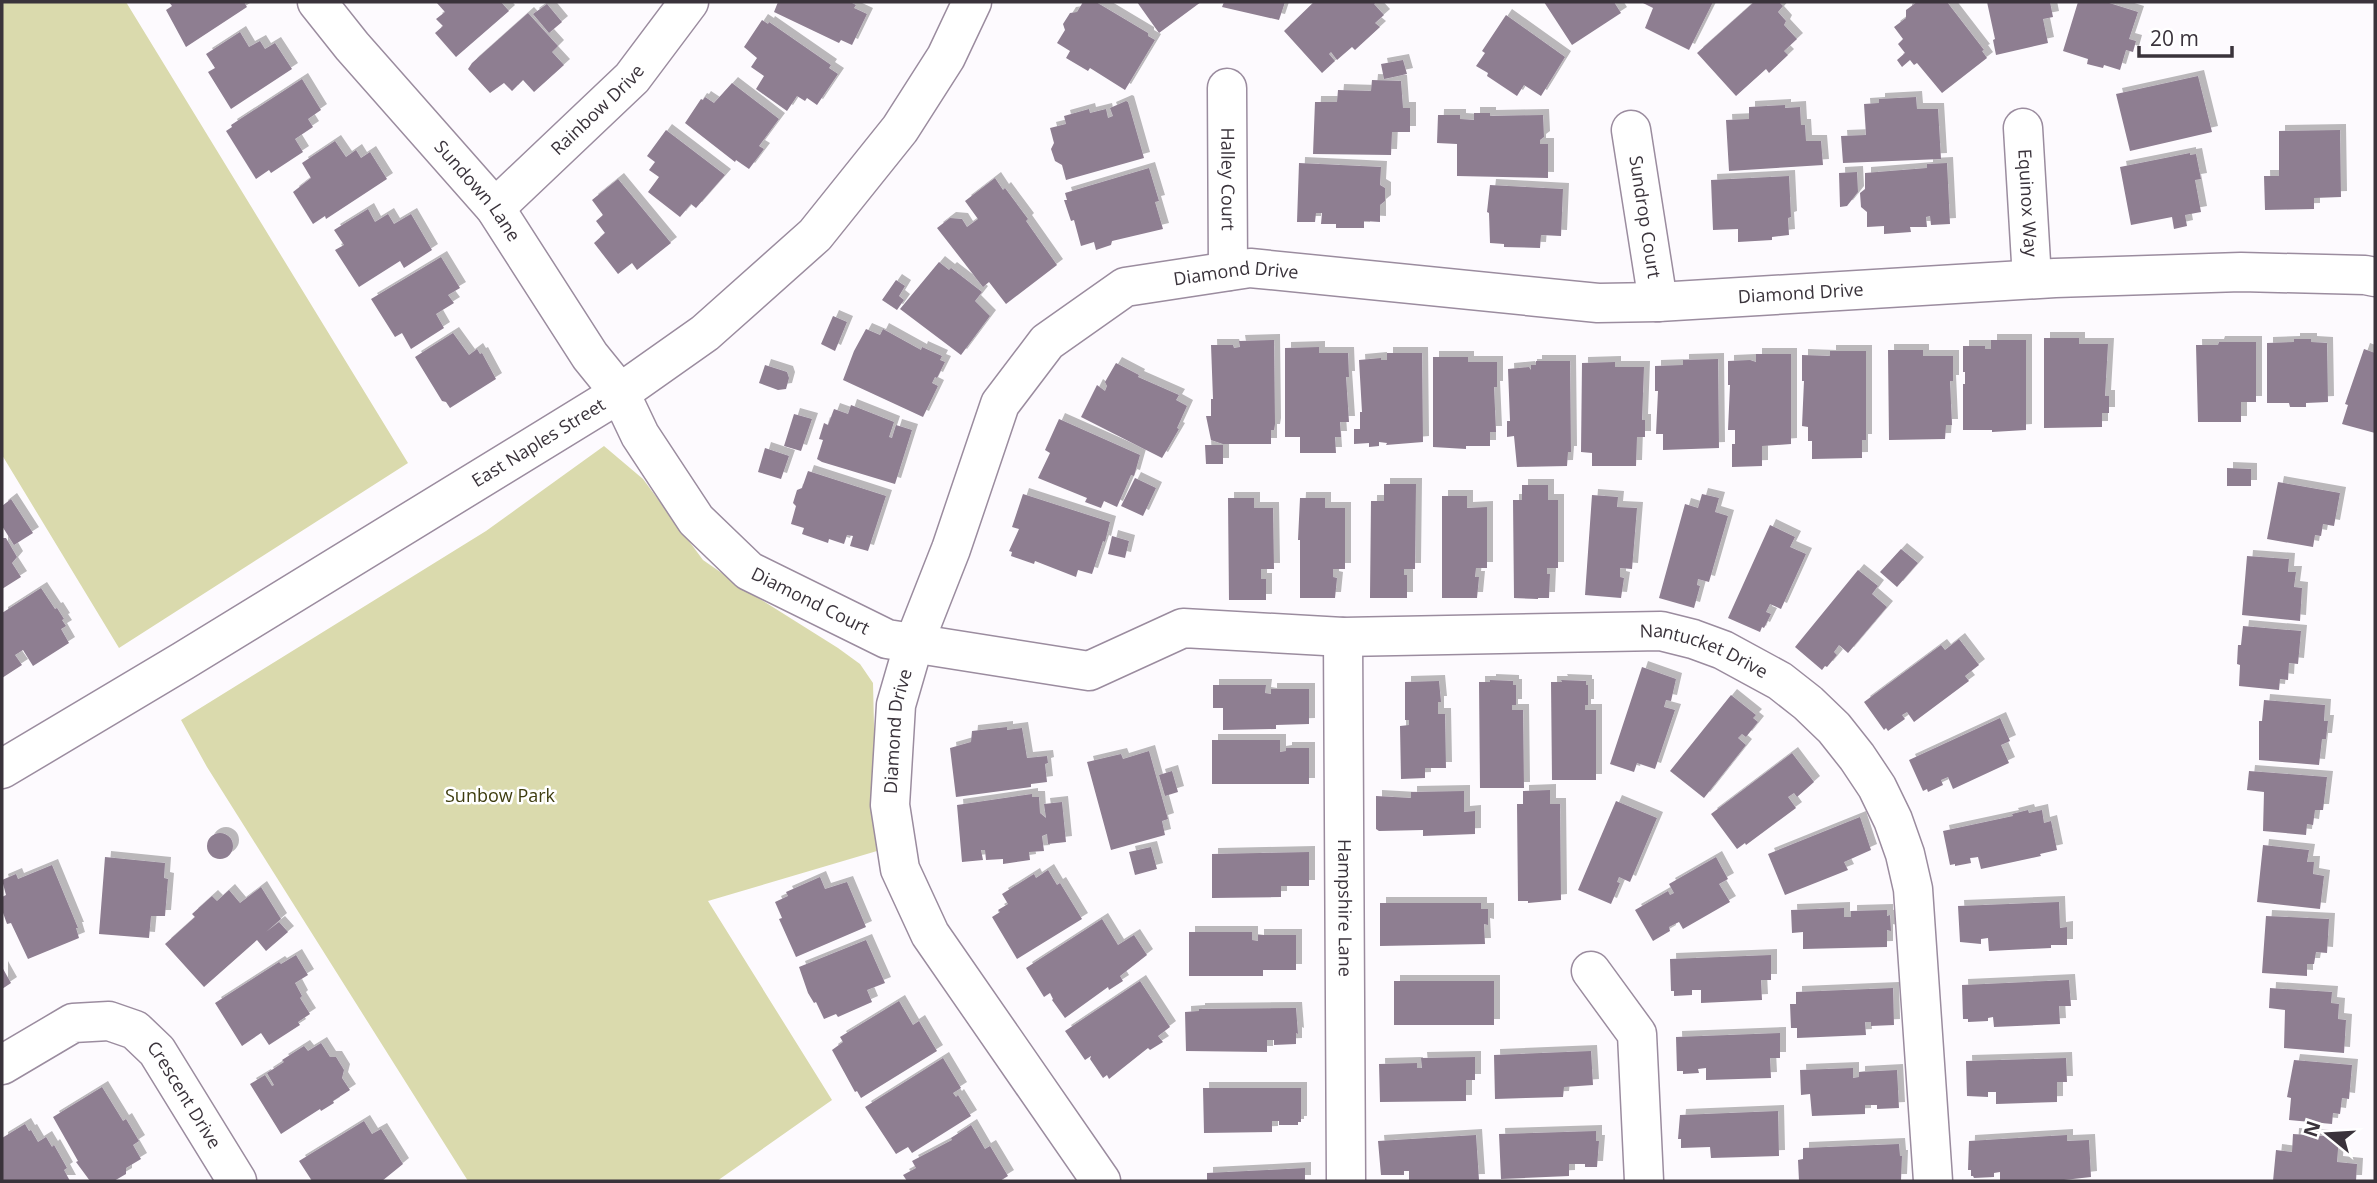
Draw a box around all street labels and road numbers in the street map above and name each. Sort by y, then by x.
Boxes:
street label: Rainbow Drive [545,59,649,160]
street label: Halley Court [1216,127,1241,231]
street label: Sundown Lane [430,135,526,246]
street label: Equinox Way [2013,148,2044,259]
street label: Sundrop Court [1624,154,1667,280]
street label: Diamond Drive [1172,255,1300,290]
street label: Diamond Drive [1737,277,1864,308]
street label: East Naples Street [467,392,609,492]
street label: Diamond Court [748,561,874,640]
street label: Nantucket Drive [1639,618,1772,683]
street label: Diamond Drive [878,666,917,794]
street label: Hampshire Lane [1333,839,1358,977]
street label: Crescent Drive [142,1035,227,1153]

